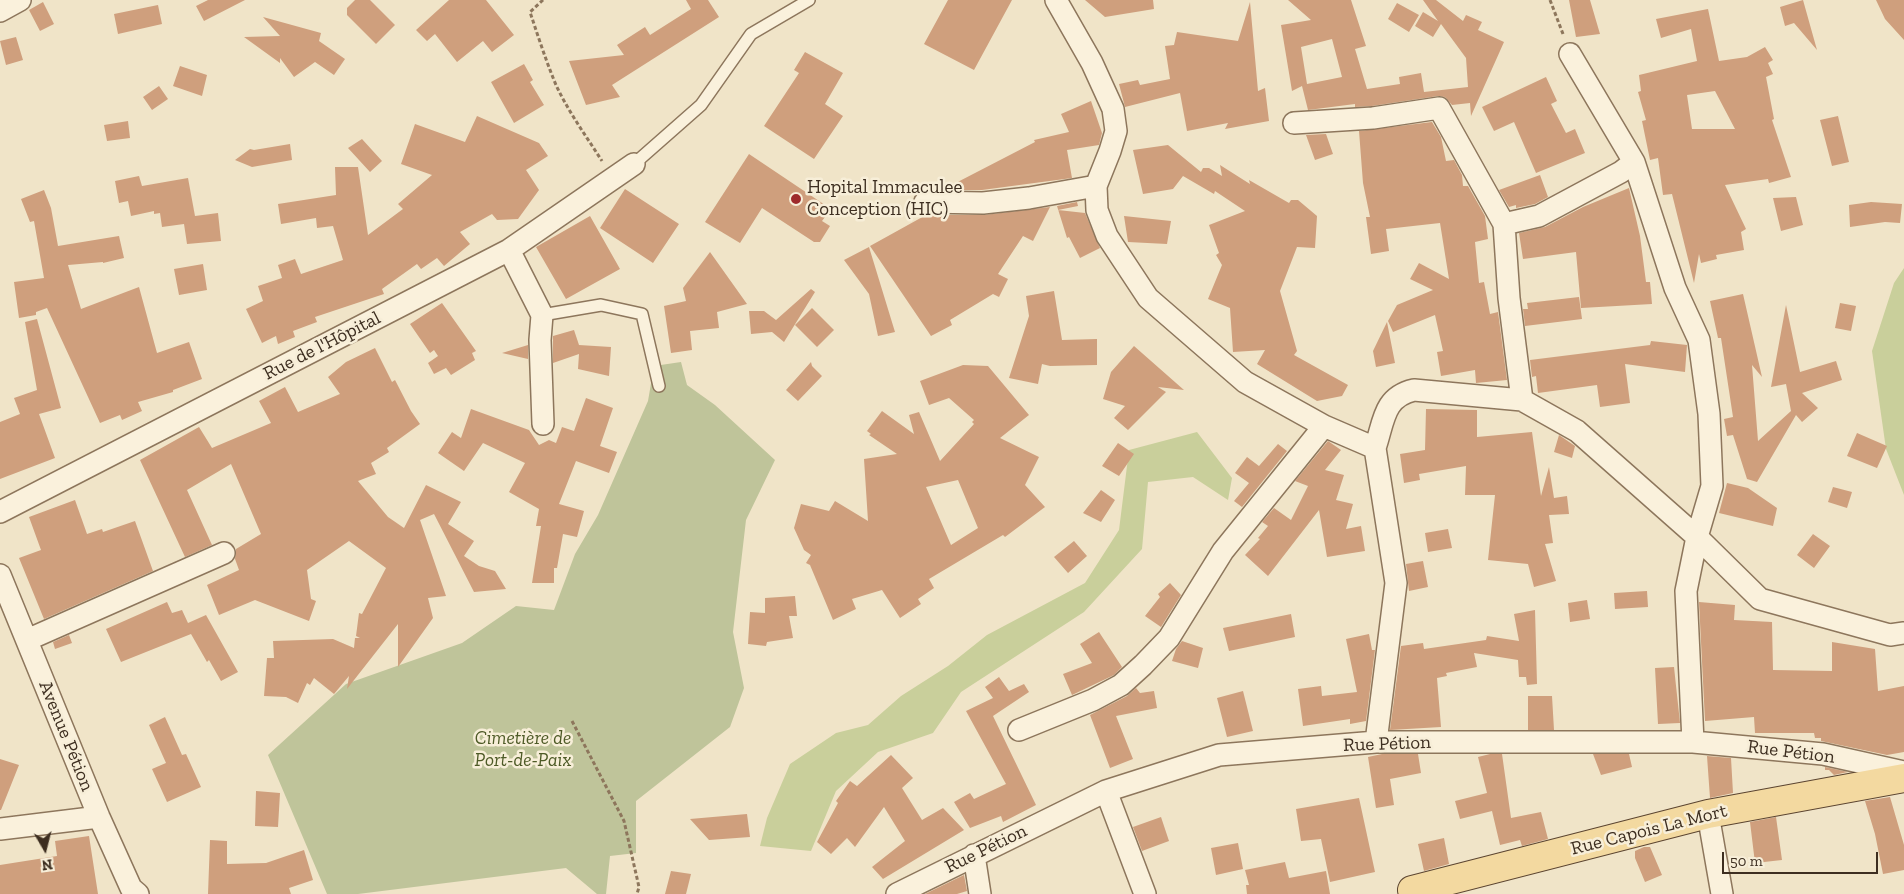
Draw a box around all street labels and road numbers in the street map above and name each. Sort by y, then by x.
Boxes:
street label: Rue de l'Hôpital [260,307,384,385]
street label: Avenue Pétion [34,678,98,794]
street label: Rue Pétion [1343,731,1431,757]
street label: Rue Pétion [1746,735,1836,769]
street label: Rue Capois La Mort [1569,800,1729,860]
street label: Rue Pétion [941,819,1031,879]

